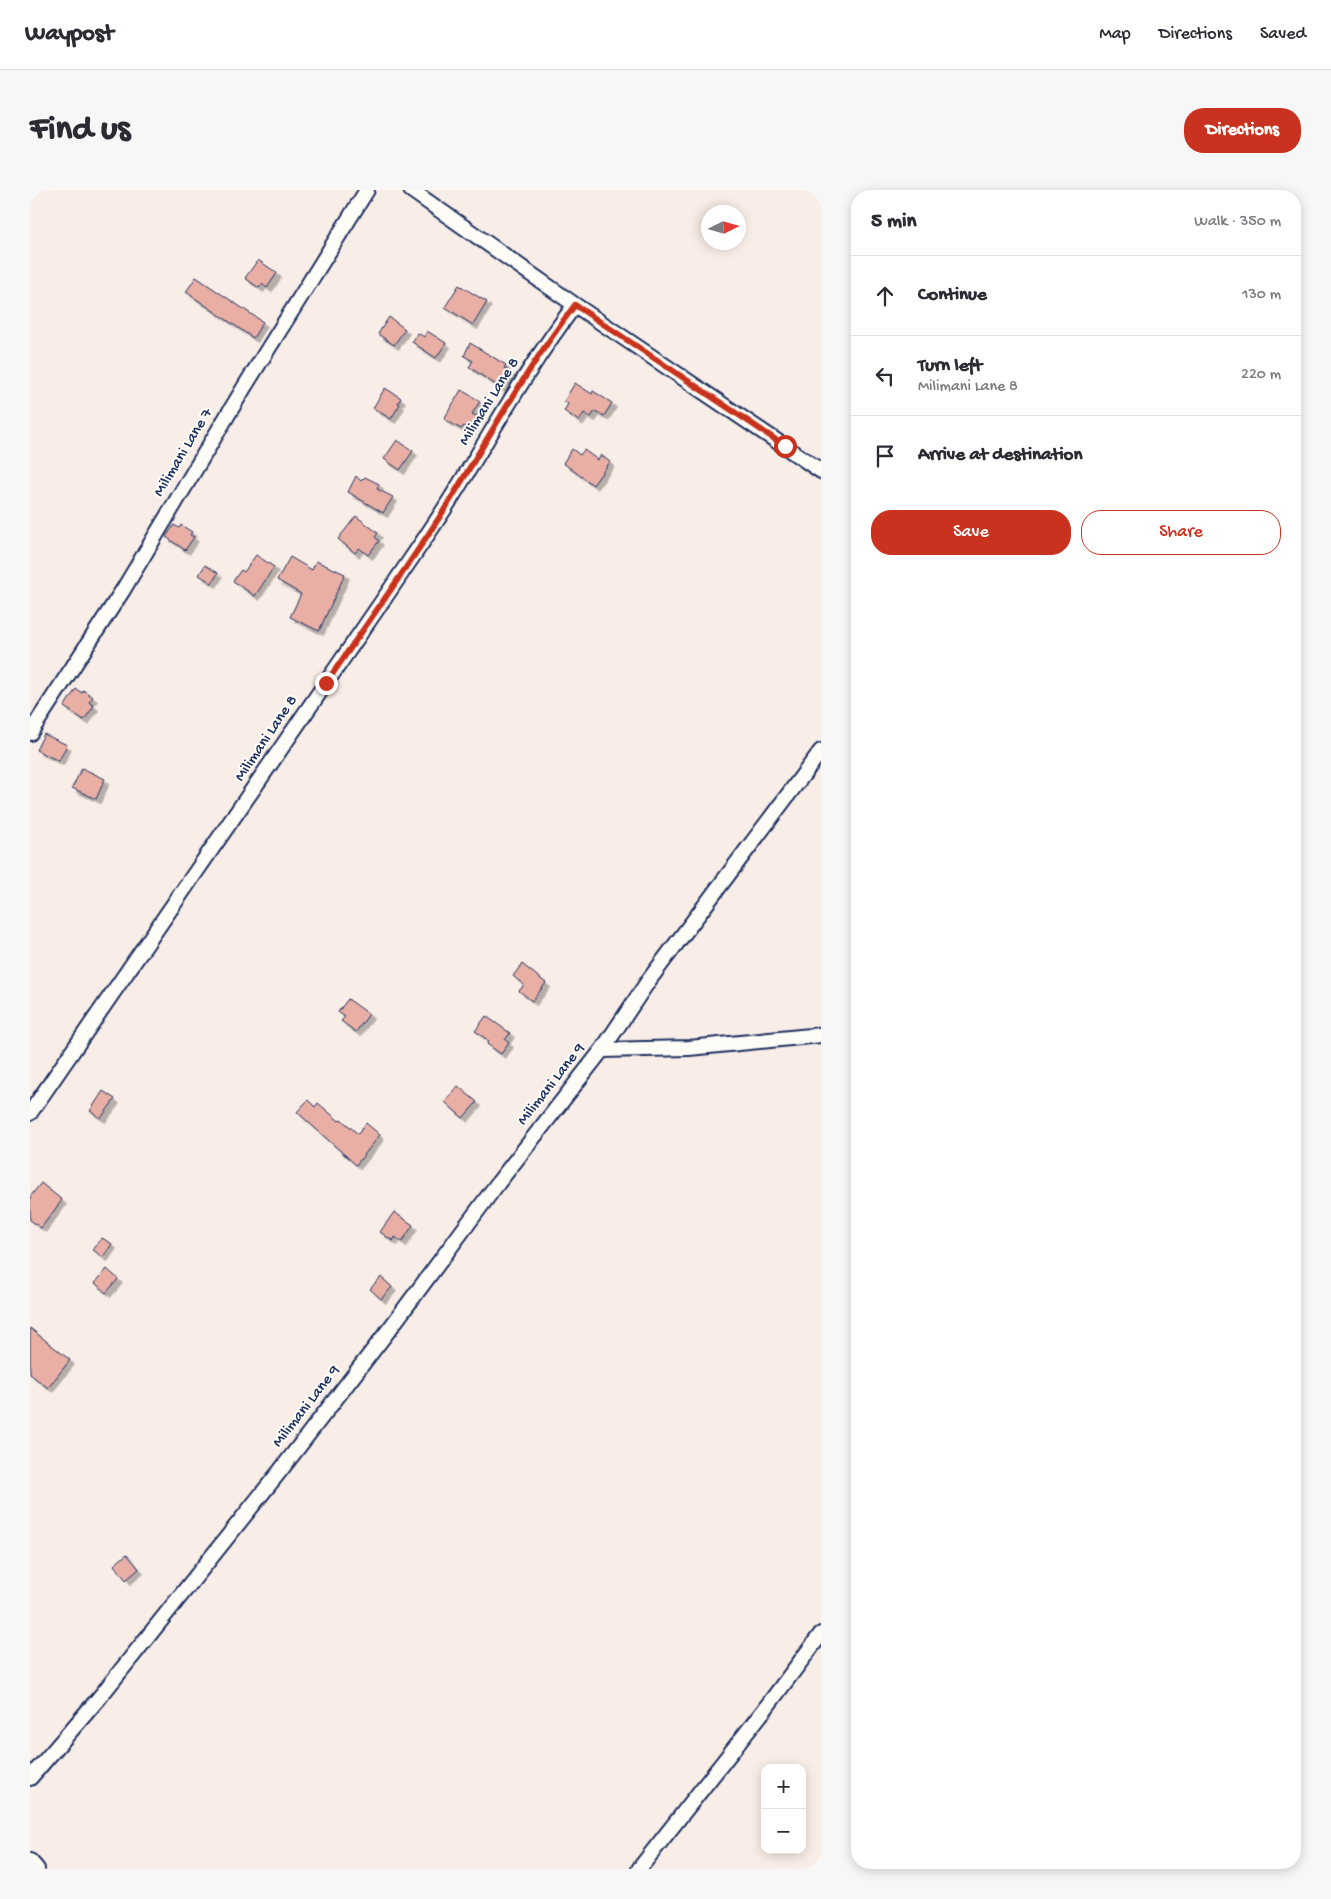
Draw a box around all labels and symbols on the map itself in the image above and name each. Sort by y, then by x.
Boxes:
north arrow [701,205,746,250]
street label: Milimani Lane 8 [455,354,525,449]
street label: Milimani Lane 7 [150,405,218,500]
route start [774,435,797,458]
route end [315,672,338,695]
street label: Milimani Lane 8 [231,692,303,786]
street label: Milimani Lane 9 [514,1040,590,1130]
street label: Milimani Lane 9 [269,1362,345,1452]

